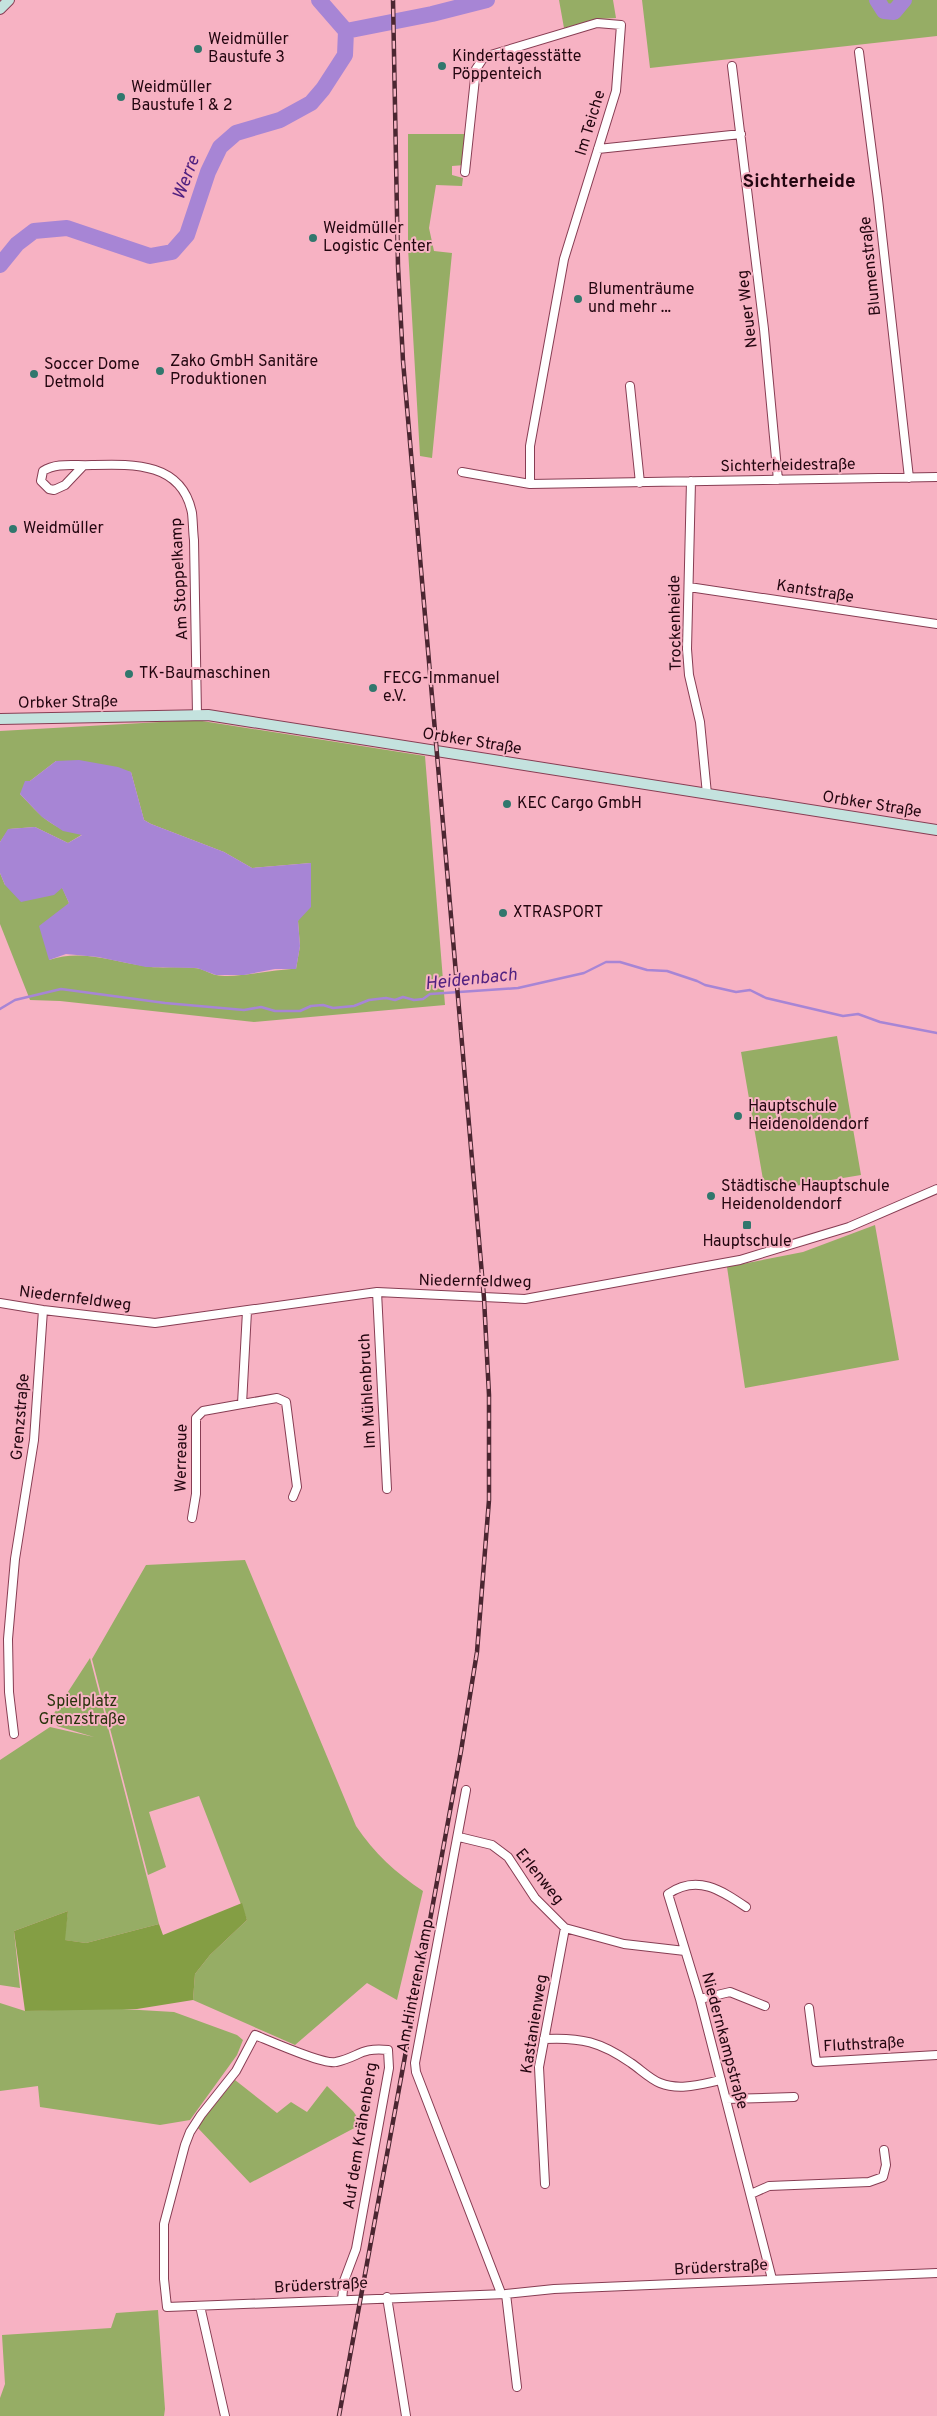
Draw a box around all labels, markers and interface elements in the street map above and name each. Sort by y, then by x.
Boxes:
place label: Weidmüller Baustufe 3 [208,30,289,68]
marker: Weidmüller Baustufe 3 [192,43,204,55]
place label: Kindertagesstätte Pöppenteich [452,47,581,85]
marker: Kindertagesstätte Pöppenteich [436,60,448,72]
place label: Weidmüller Baustufe 1 & 2 [131,78,232,116]
street label: Im Teiche [572,88,610,158]
marker: Weidmüller Baustufe 1 & 2 [115,91,127,103]
water label: Werre [168,152,206,204]
district label: Sichterheide [743,170,855,194]
street label: Blumenstraße [856,215,886,317]
place label: Weidmüller Logistic Center [323,219,432,257]
marker: Weidmüller Logistic Center [307,232,319,244]
street label: Neuer Weg [733,269,763,349]
place label: Blumenträume und mehr ... [588,280,694,318]
marker: Blumenträume und mehr ... [572,293,584,305]
place label: Zako GmbH Sanitäre Produktionen [170,352,318,390]
place label: Soccer Dome Detmold [44,355,140,393]
marker: Zako GmbH Sanitäre Produktionen [154,365,166,377]
marker: Soccer Dome Detmold [28,368,40,380]
street label: Sichterheidestraße [720,455,856,477]
street label: Am Stoppelkamp [167,517,193,641]
place label: Weidmüller [23,519,104,539]
marker: Weidmüller [7,523,19,535]
street label: Trockenheide [665,575,687,671]
street label: Kantstraße [775,576,855,608]
place label: TK-Baumaschinen [139,664,270,684]
marker: TK-Baumaschinen [123,668,135,680]
place label: FECG-Immanuel e.V. [383,669,500,707]
marker: FECG-Immanuel e.V. [367,682,379,694]
street label: Orbker Straße [18,692,118,714]
street label: Orbker Straße [421,724,523,760]
street label: Orbker Straße [821,787,923,823]
place label: KEC Cargo GmbH [517,794,642,814]
marker: KEC Cargo GmbH [501,798,513,810]
place label: XTRASPORT [513,903,603,923]
marker: XTRASPORT [497,907,509,919]
water label: Heidenbach [424,964,518,996]
place label: Hauptschule Heidenoldendorf [748,1097,869,1135]
marker: Hauptschule Heidenoldendorf [732,1110,744,1122]
place label: Städtische Hauptschule Heidenoldendorf [721,1177,890,1215]
marker: Städtische Hauptschule Heidenoldendorf [705,1190,717,1202]
marker: Hauptschule [741,1219,753,1231]
place label: Hauptschule [702,1232,792,1252]
street label: Niedernfeldweg [418,1271,532,1293]
street label: Niedernfeldweg [18,1282,132,1316]
street label: Im Mühlenbruch [355,1333,381,1449]
street label: Grenzstraße [7,1373,35,1461]
street label: Werreaue [171,1424,193,1492]
park label: Spielplatz Grenzstraße [38,1692,126,1730]
street label: Erlenweg [510,1845,568,1909]
street label: Am Hinteren Kamp [393,1917,439,2055]
street label: Niedernkampstraße [696,1970,752,2112]
street label: Kastanienweg [517,1973,553,2075]
street label: Fluthstraße [823,2033,905,2057]
street label: Auf dem Krähenberg [339,2061,383,2211]
street label: Brüderstraße [673,2256,769,2280]
street label: Brüderstraße [273,2274,369,2298]

